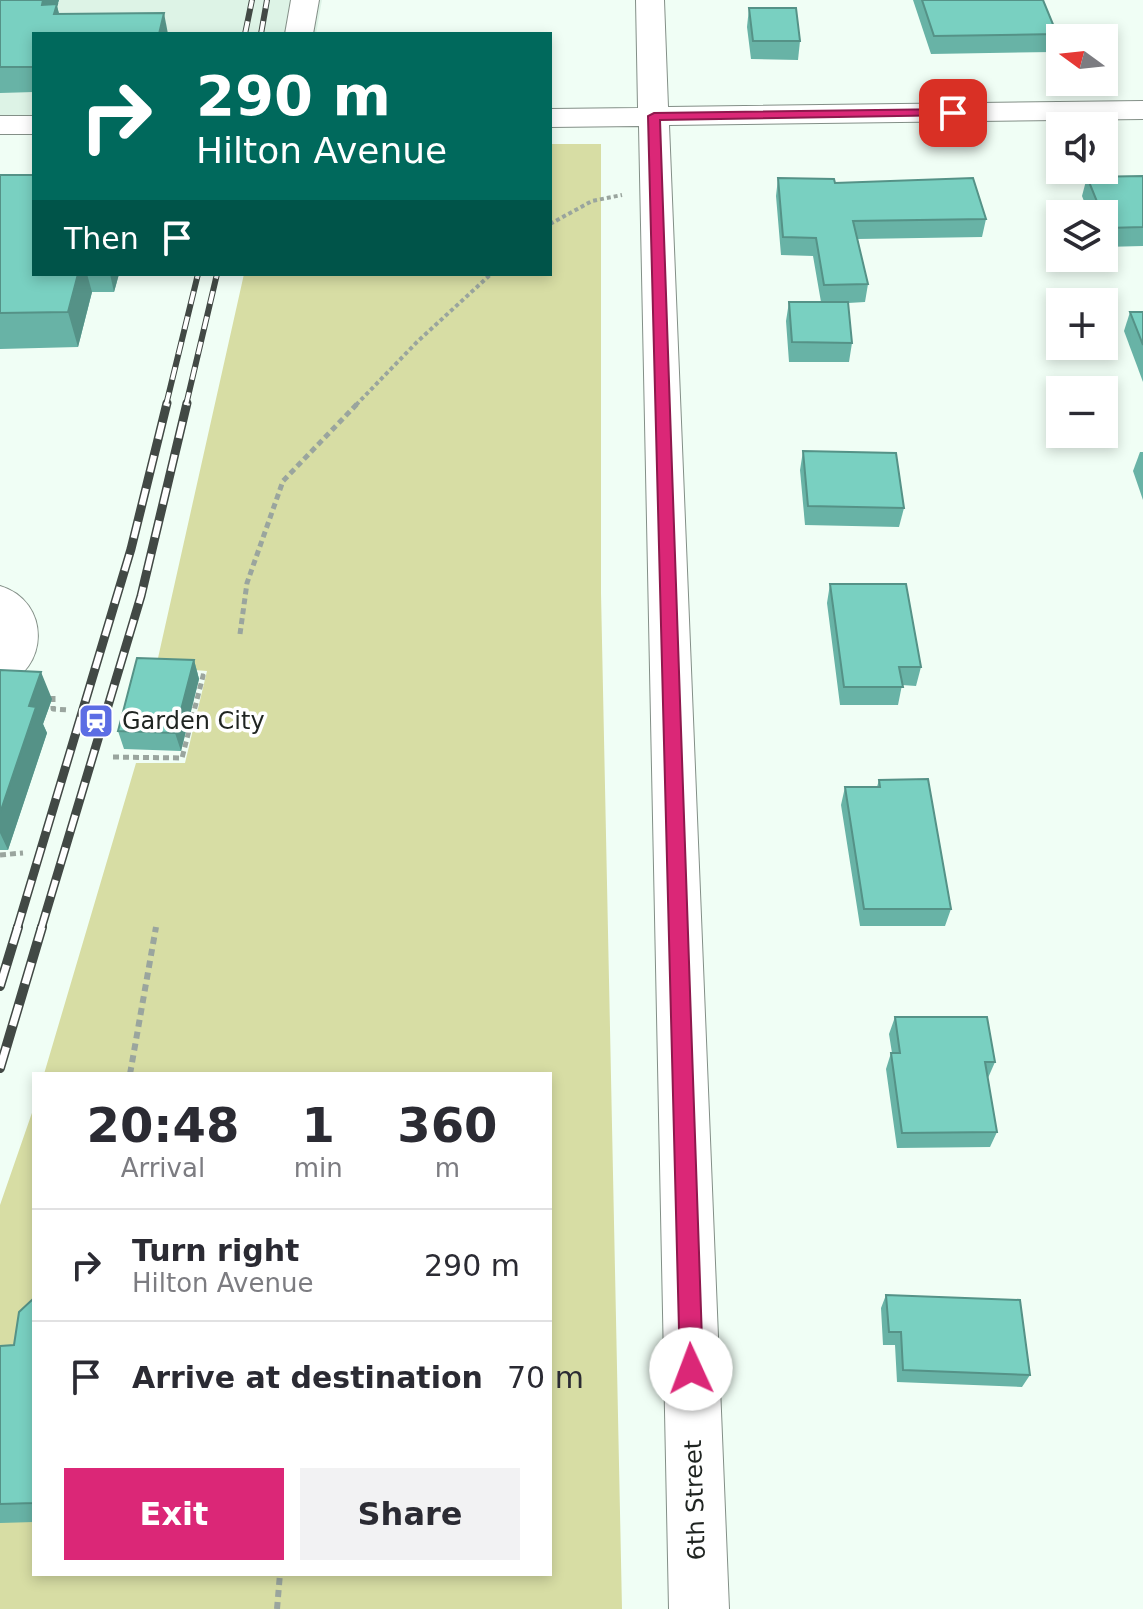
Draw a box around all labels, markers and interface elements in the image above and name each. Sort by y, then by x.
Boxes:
north arrow [1046,24,1118,96]
map controls [1046,24,1118,448]
text: 290 m [196,63,391,128]
icon: right [64,64,168,168]
pin [919,79,987,147]
icon: arrive [931,91,975,135]
button: sound [1046,112,1118,184]
text: Hilton Avenue [196,130,447,171]
button: layers [1046,200,1118,272]
icon: arrive [155,216,199,260]
text: Then [64,221,139,256]
button: + [1046,288,1118,360]
button: − [1046,376,1118,448]
station icon: Garden City [77,702,115,740]
place label: Garden City [122,707,265,735]
text: 20:48 [86,1097,239,1153]
text: 1 [302,1097,335,1153]
text: 360 [397,1097,497,1153]
text: Arrival [121,1153,205,1183]
text: min [294,1153,343,1183]
text: m [435,1153,460,1183]
text: Turn right [132,1233,299,1268]
icon: right [64,1243,108,1287]
text: 290 m [424,1248,520,1283]
text: Hilton Avenue [132,1268,313,1298]
position arrow [649,1327,733,1411]
icon: arrive [64,1355,108,1399]
text: Arrive at destination [132,1360,483,1395]
text: 70 m [507,1360,584,1395]
street label: 6th Street [679,1439,711,1561]
button: Exit [64,1468,284,1560]
button: Share [300,1468,520,1560]

